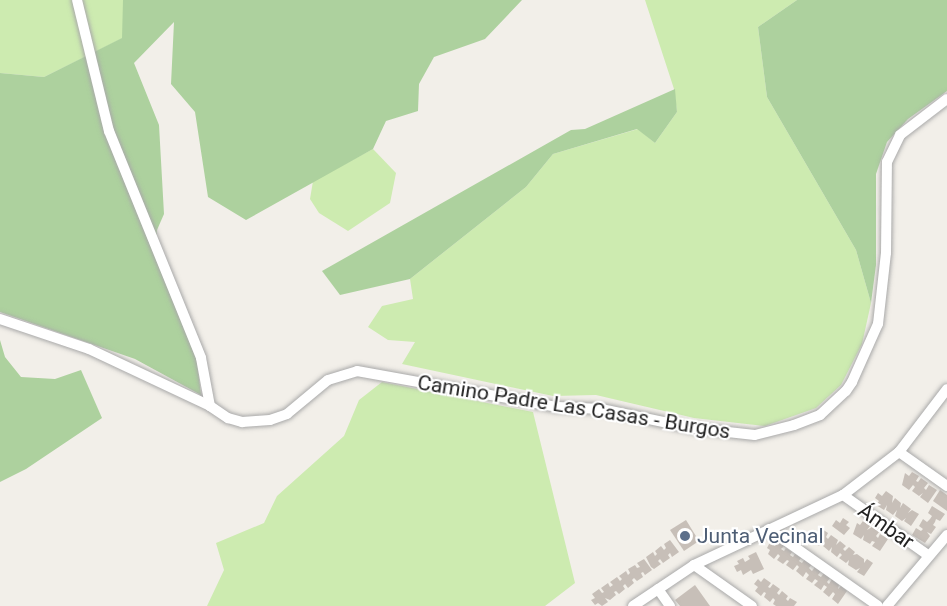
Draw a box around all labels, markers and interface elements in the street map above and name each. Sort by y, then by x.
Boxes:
street label: Camino Padre Las Casas - Burgos [416,370,732,444]
street label: Ámbar [853,498,919,554]
place label: Junta Vecinal [697,523,824,549]
marker: Junta Vecinal [678,529,692,543]

